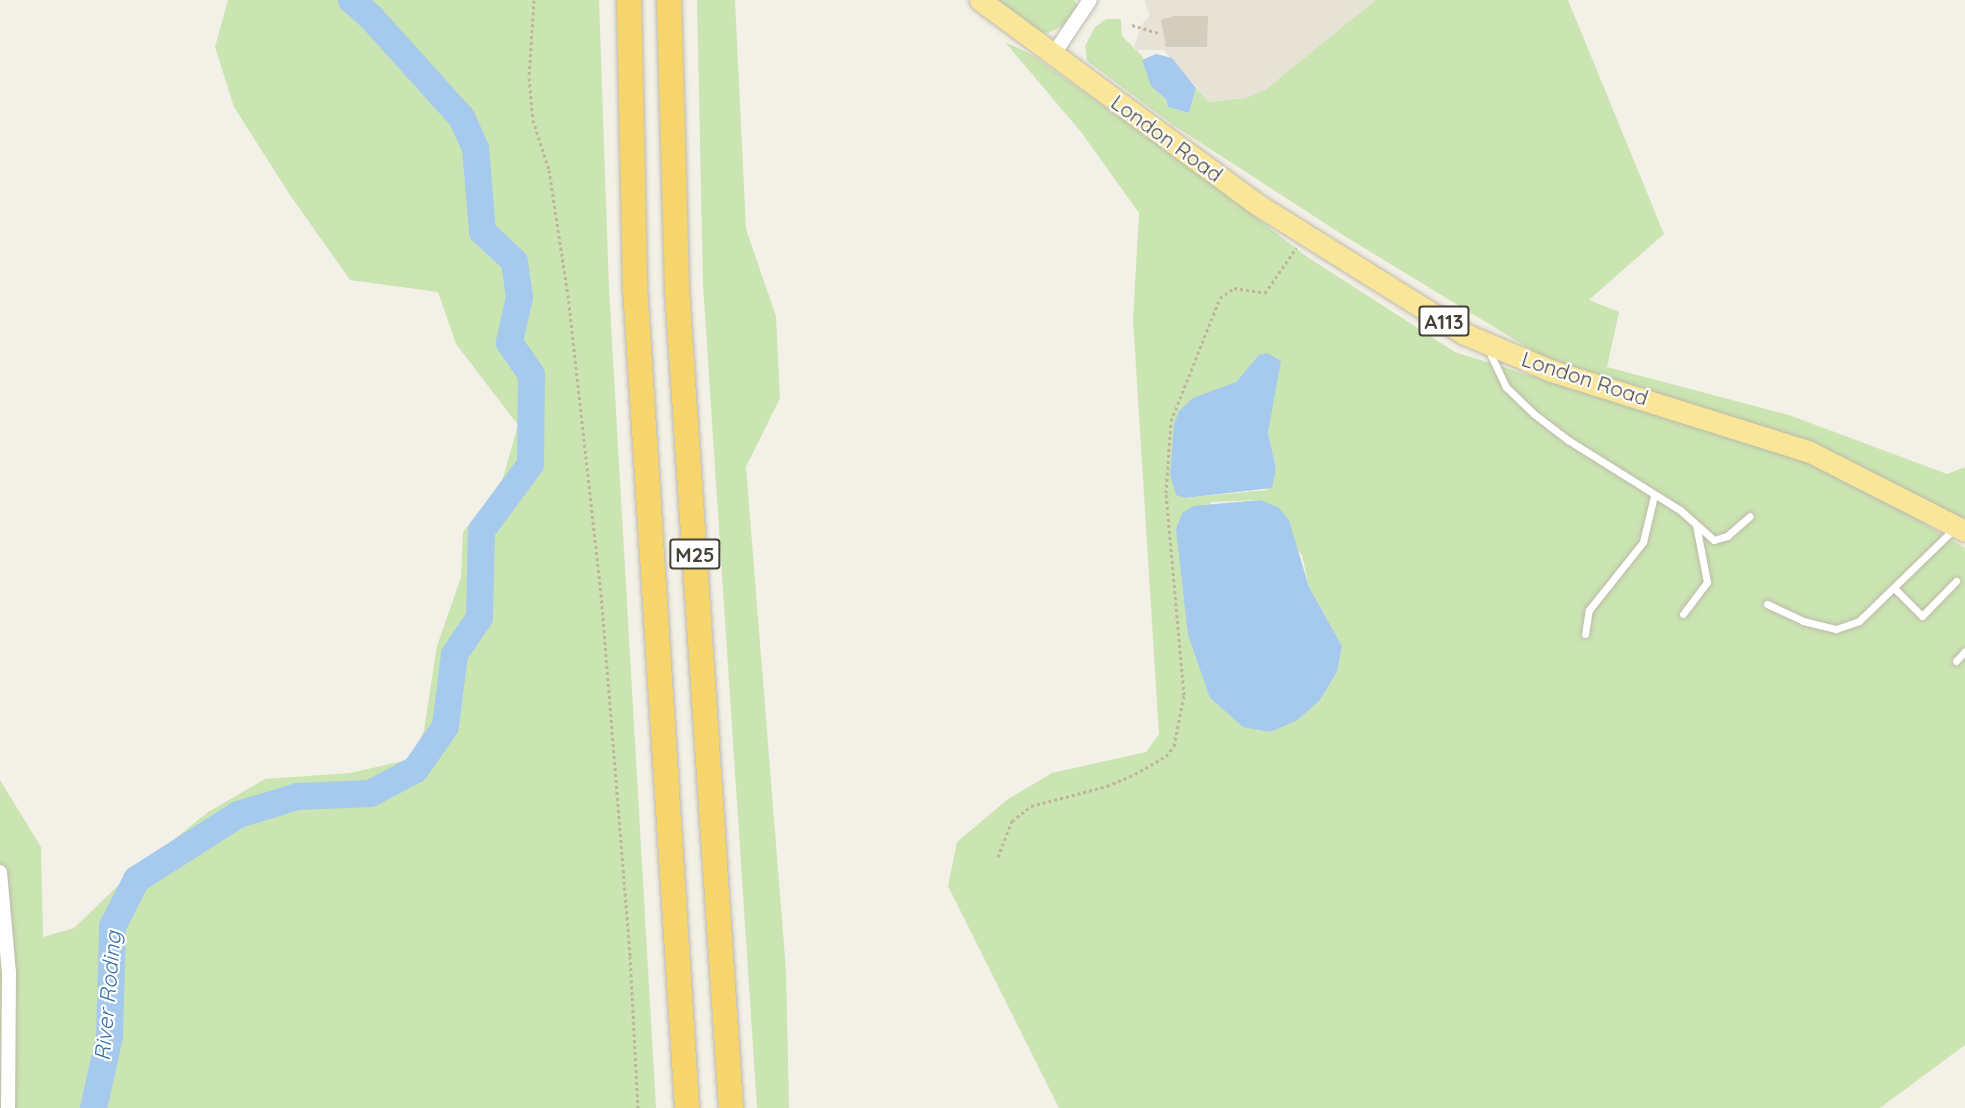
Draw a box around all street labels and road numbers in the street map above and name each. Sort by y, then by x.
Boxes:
street label: London Road [1106,89,1228,187]
road number: A113 [1417,304,1471,338]
street label: London Road [1519,346,1651,410]
road number: M25 [668,537,722,571]

